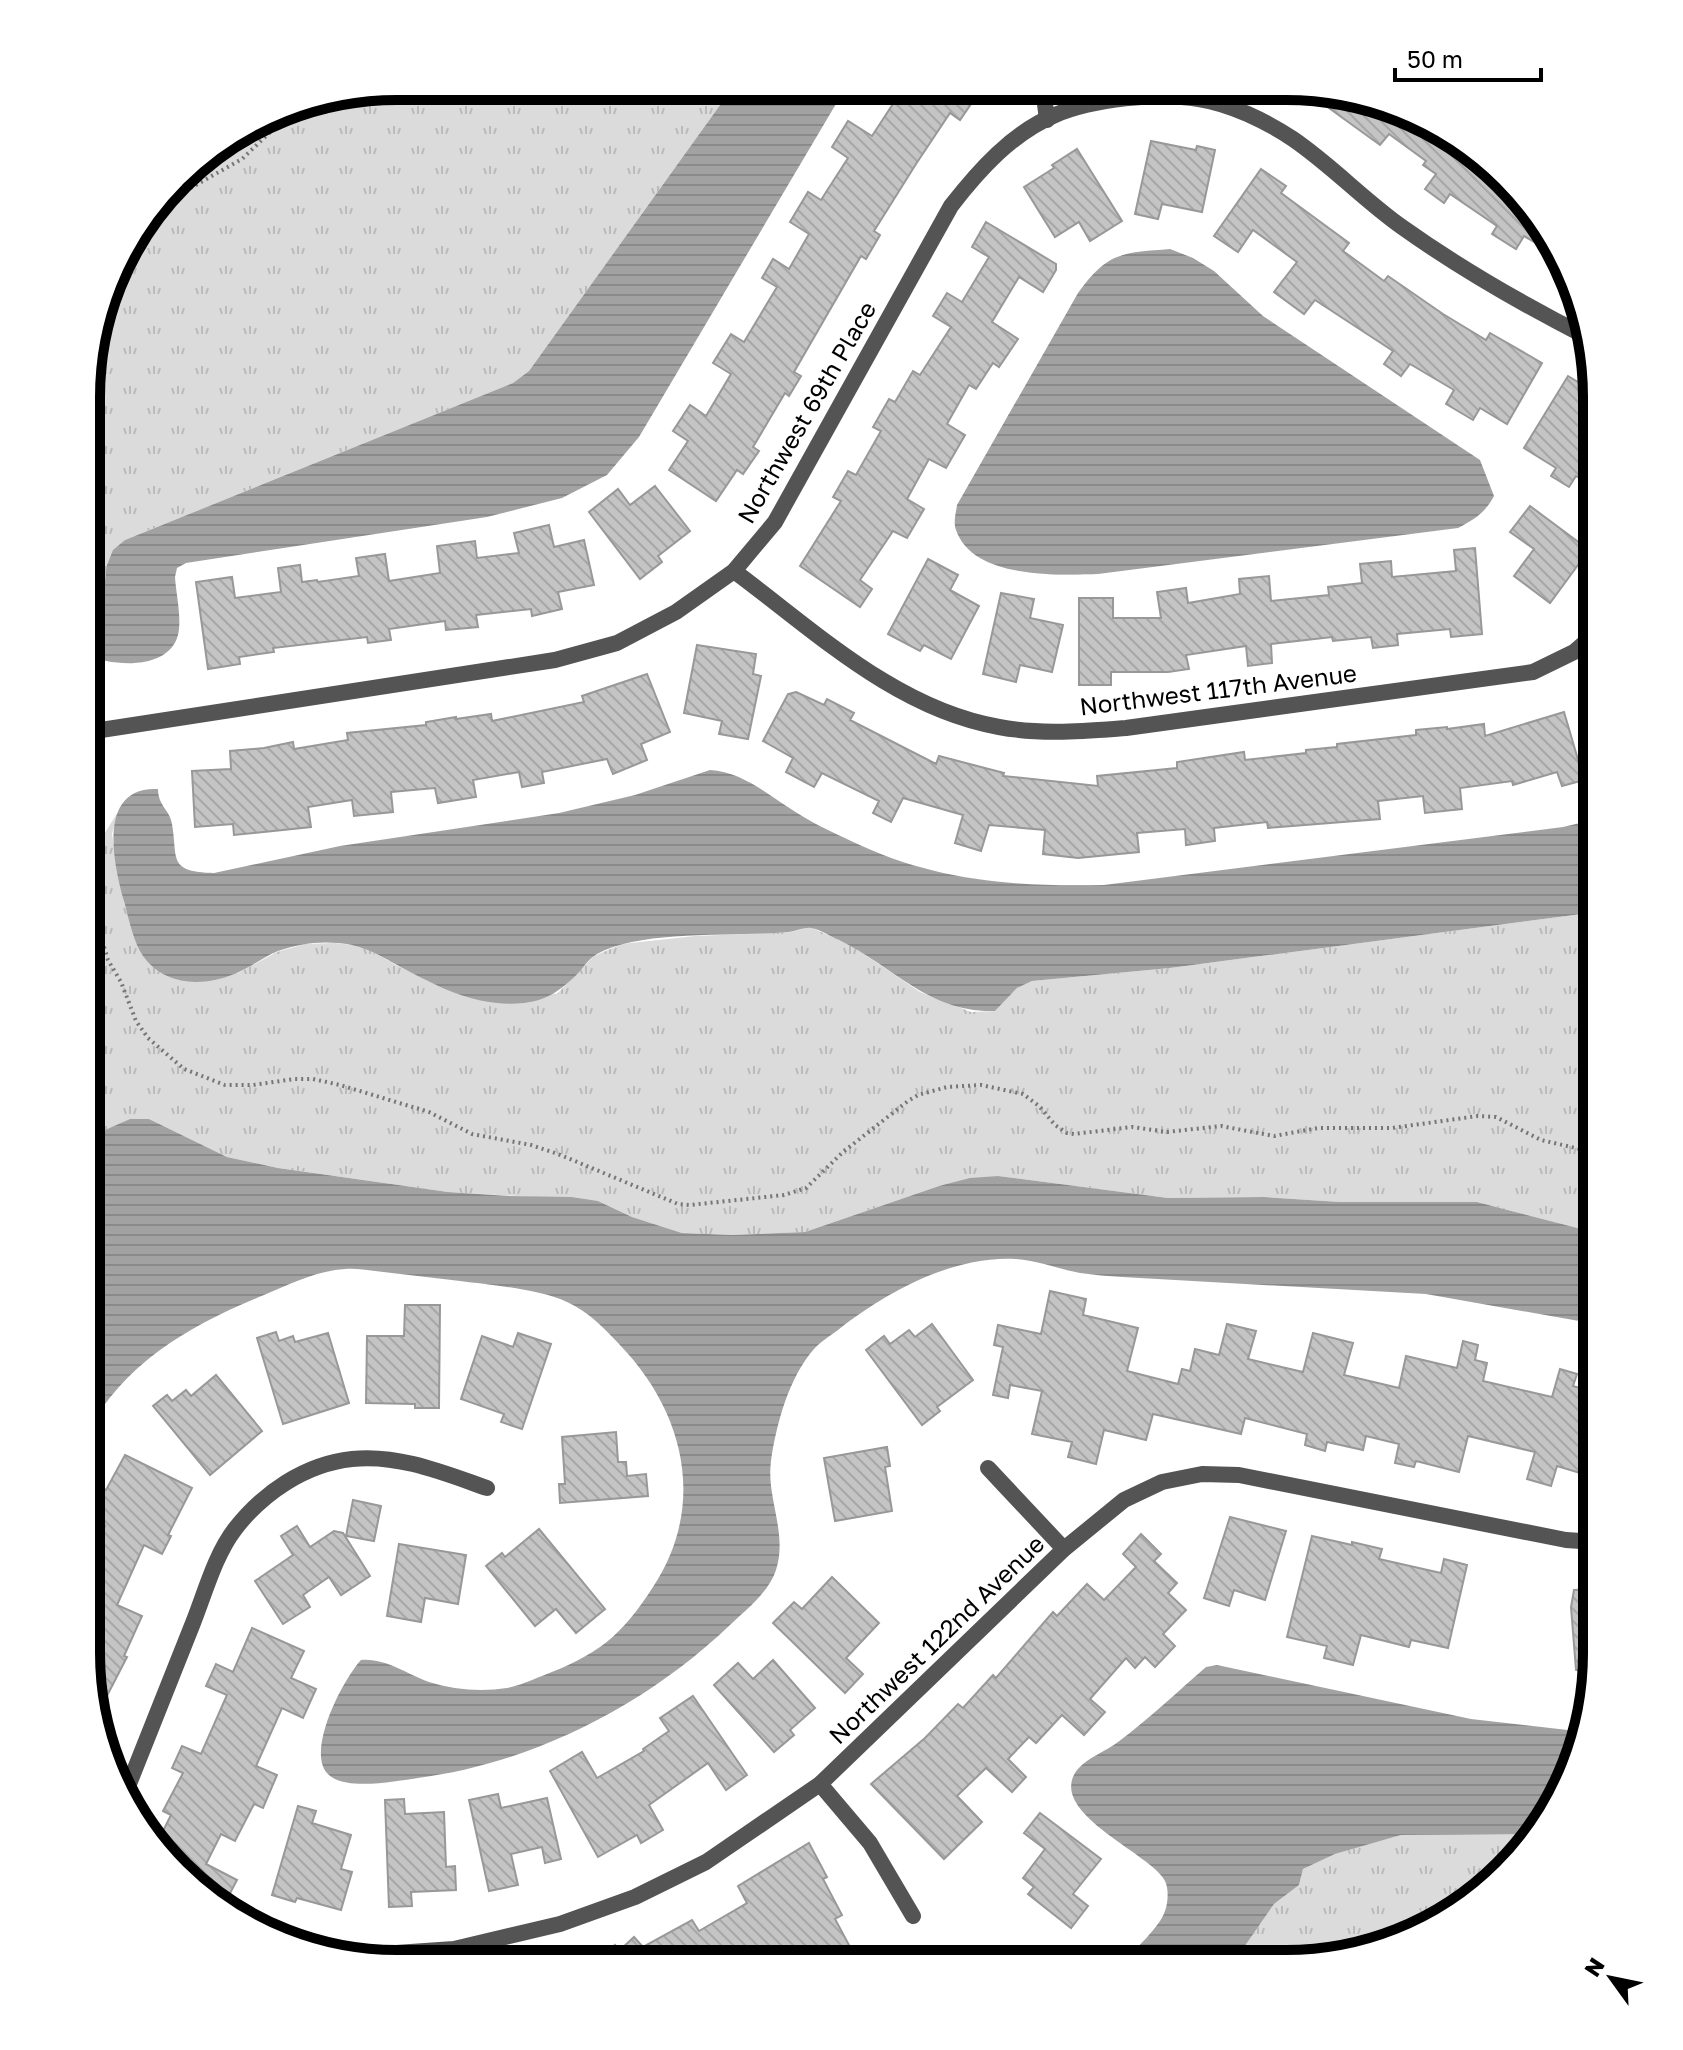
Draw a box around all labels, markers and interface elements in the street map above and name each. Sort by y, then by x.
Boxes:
scale bar [1395,32,1541,82]
text: 50 m [1407,44,1463,73]
street label: Northwest 69th Place [731,296,881,528]
street label: Northwest 117th Avenue [1078,658,1358,720]
street label: Northwest 122nd Avenue [822,1529,1050,1749]
north arrow [1571,1938,1651,2018]
text: N [1578,1952,1610,1981]

